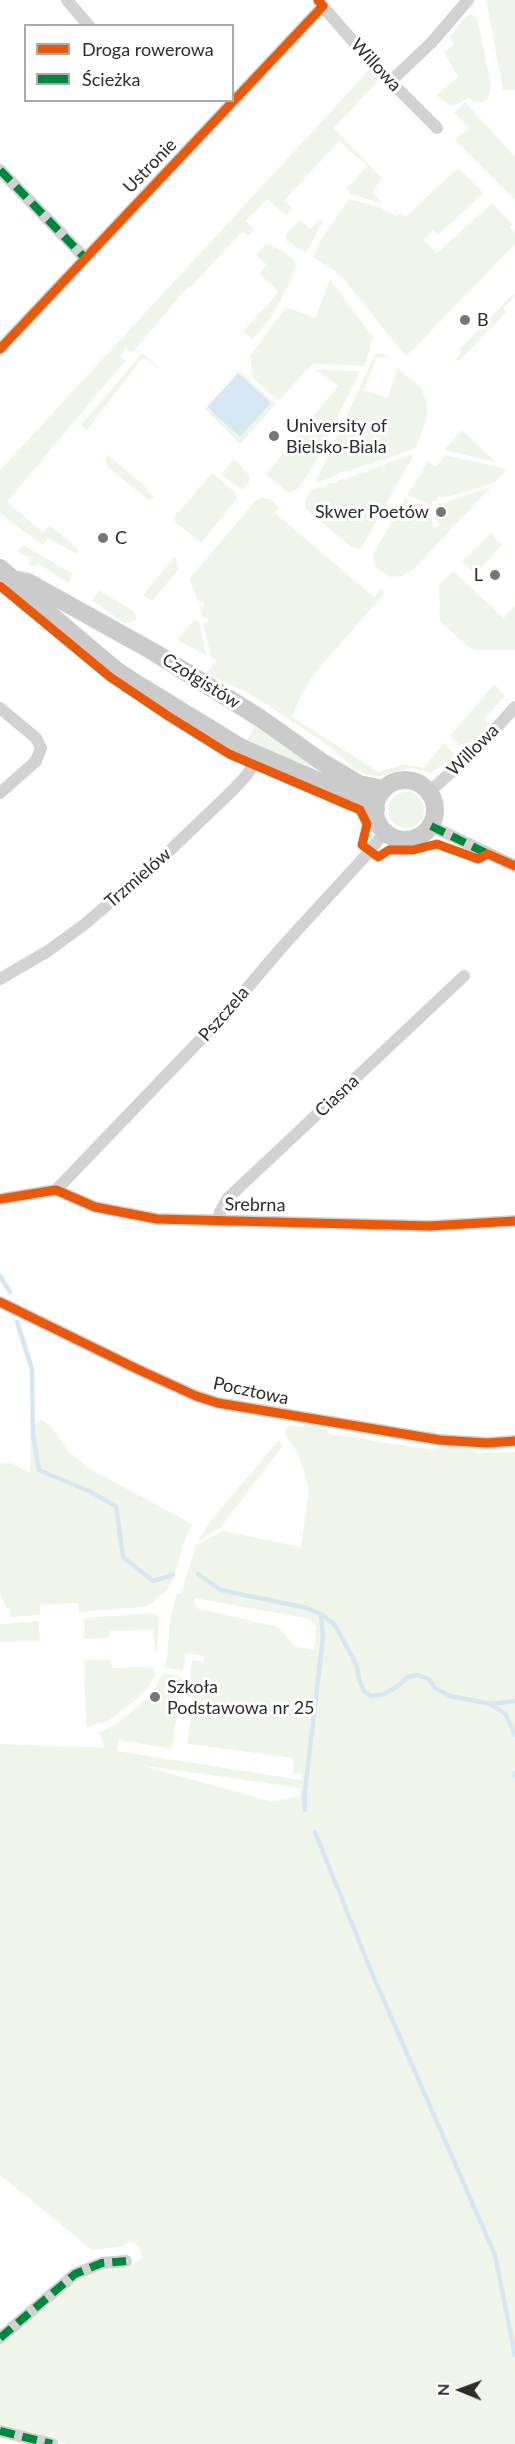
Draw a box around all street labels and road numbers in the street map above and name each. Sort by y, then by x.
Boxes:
street label: Willowa [346,34,406,96]
street label: Ustronie [119,134,181,198]
street label: Czołgistów [158,649,244,713]
street label: Willowa [443,720,503,780]
street label: Trzmielów [101,843,175,913]
street label: Pszczela [194,982,254,1046]
street label: Ciasna [311,1070,363,1122]
street label: Srebrna [224,1194,286,1216]
street label: Pocztowa [211,1372,291,1410]

